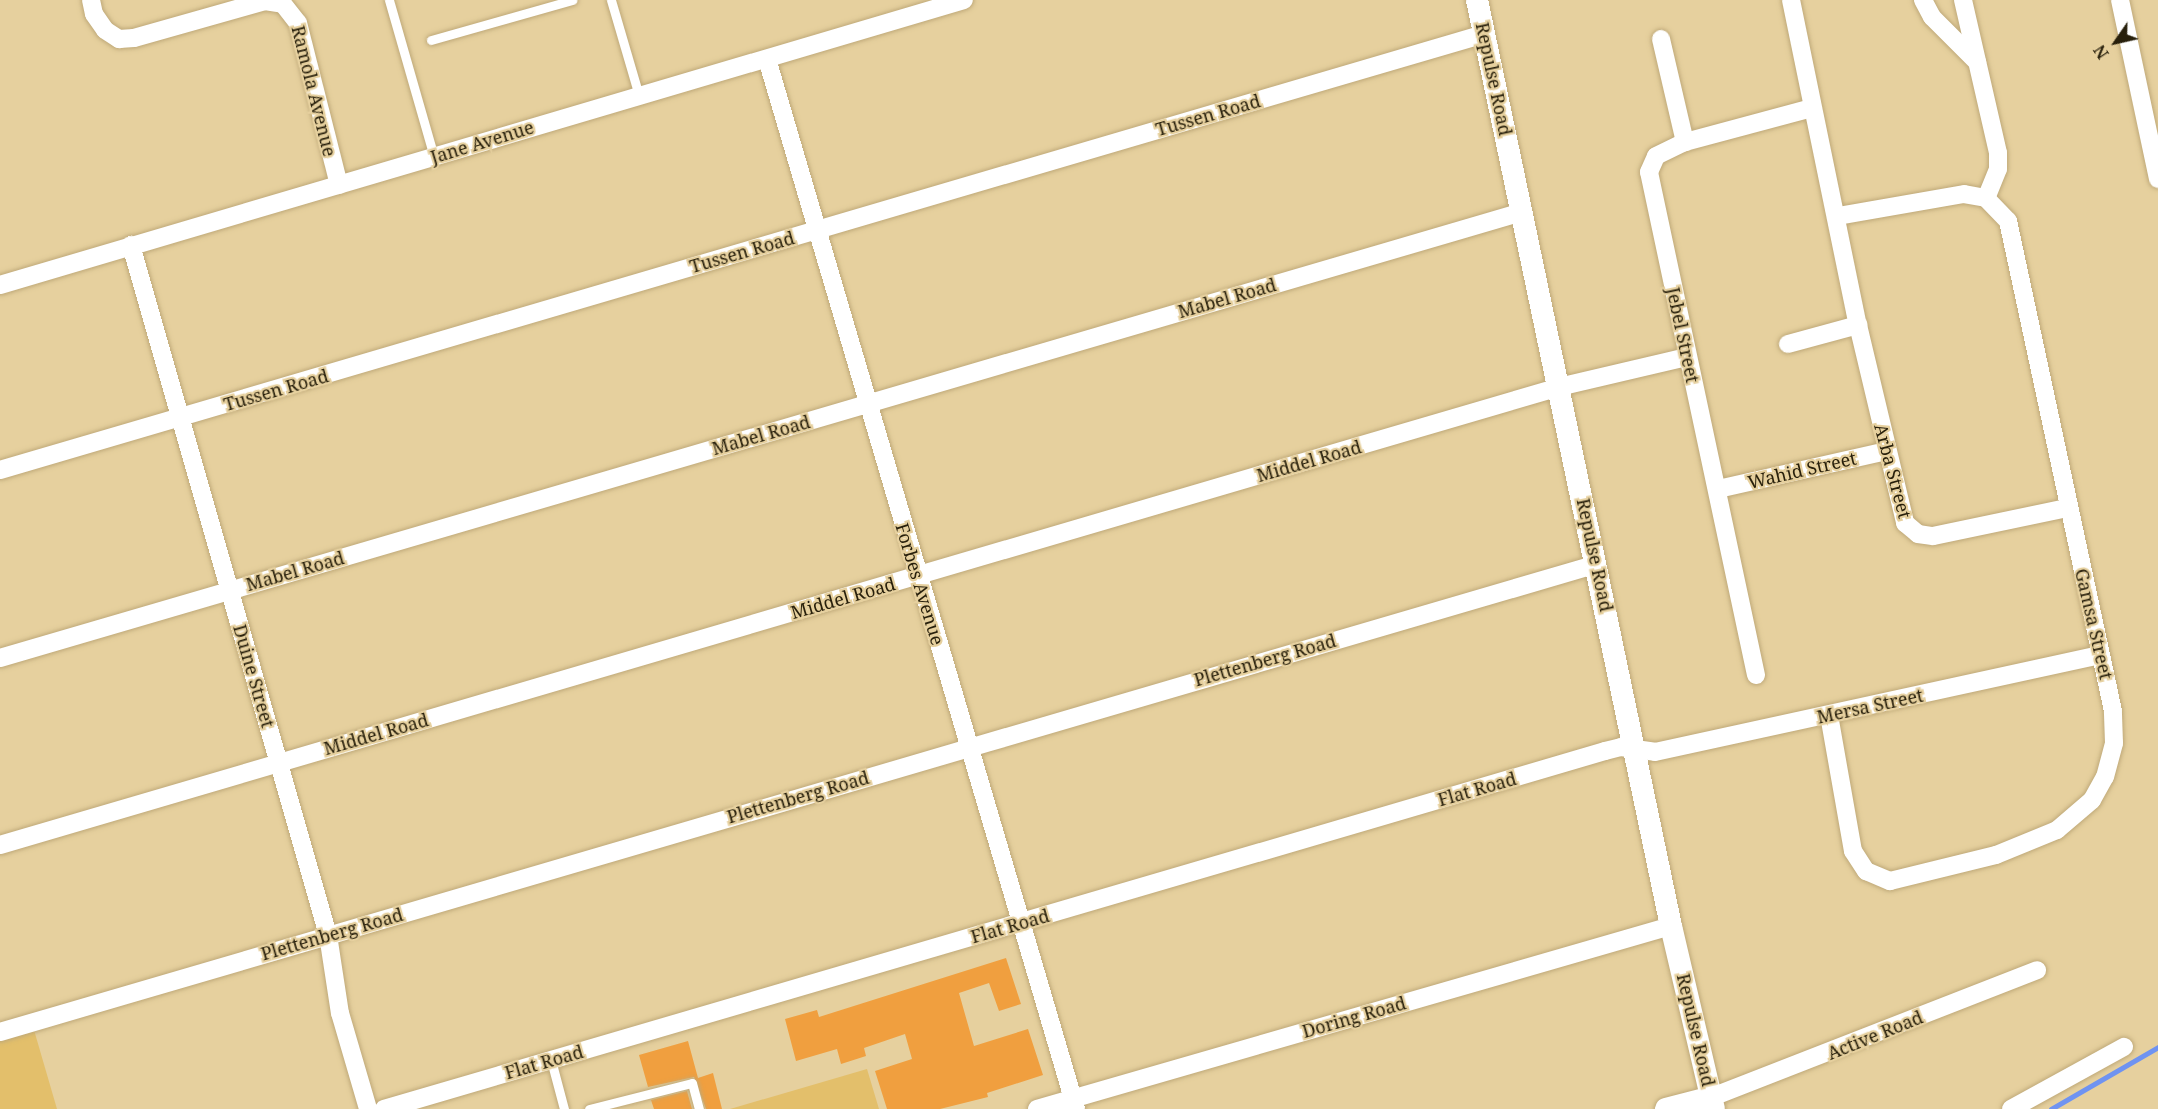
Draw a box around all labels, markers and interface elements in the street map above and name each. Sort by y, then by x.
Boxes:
north arrow [2086,12,2146,72]
street label: Repulse Road [1471,20,1517,138]
street label: Ramola Avenue [287,23,341,159]
text: N [2088,41,2114,63]
street label: Tussen Road [1153,90,1263,140]
street label: Jane Avenue [428,116,536,168]
street label: Tussen Road [687,227,797,277]
street label: Mabel Road [1175,274,1279,322]
street label: Jebel Street [1662,285,1704,385]
street label: Tussen Road [221,365,331,415]
street label: Mabel Road [709,411,813,459]
street label: Arba Street [1870,421,1916,521]
street label: Middel Road [1254,436,1364,486]
street label: Wahid Street [1746,447,1858,493]
street label: Repulse Road [1572,496,1618,614]
street label: Forbes Avenue [891,520,949,648]
street label: Mabel Road [243,547,347,595]
street label: Gamsa Street [2071,566,2117,682]
street label: Middel Road [788,573,898,623]
street label: Duine Street [229,622,279,730]
street label: Plettenberg Road [1191,629,1339,691]
street label: Mersa Street [1815,684,1925,728]
street label: Middel Road [321,709,431,759]
street label: Plettenberg Road [724,766,872,828]
street label: Flat Road [1435,767,1519,811]
street label: Plettenberg Road [258,903,406,965]
street label: Flat Road [968,904,1052,948]
street label: Repulse Road [1673,971,1719,1089]
street label: Doring Road [1300,992,1408,1042]
street label: Active Road [1824,1006,1926,1064]
street label: Flat Road [502,1040,586,1084]

